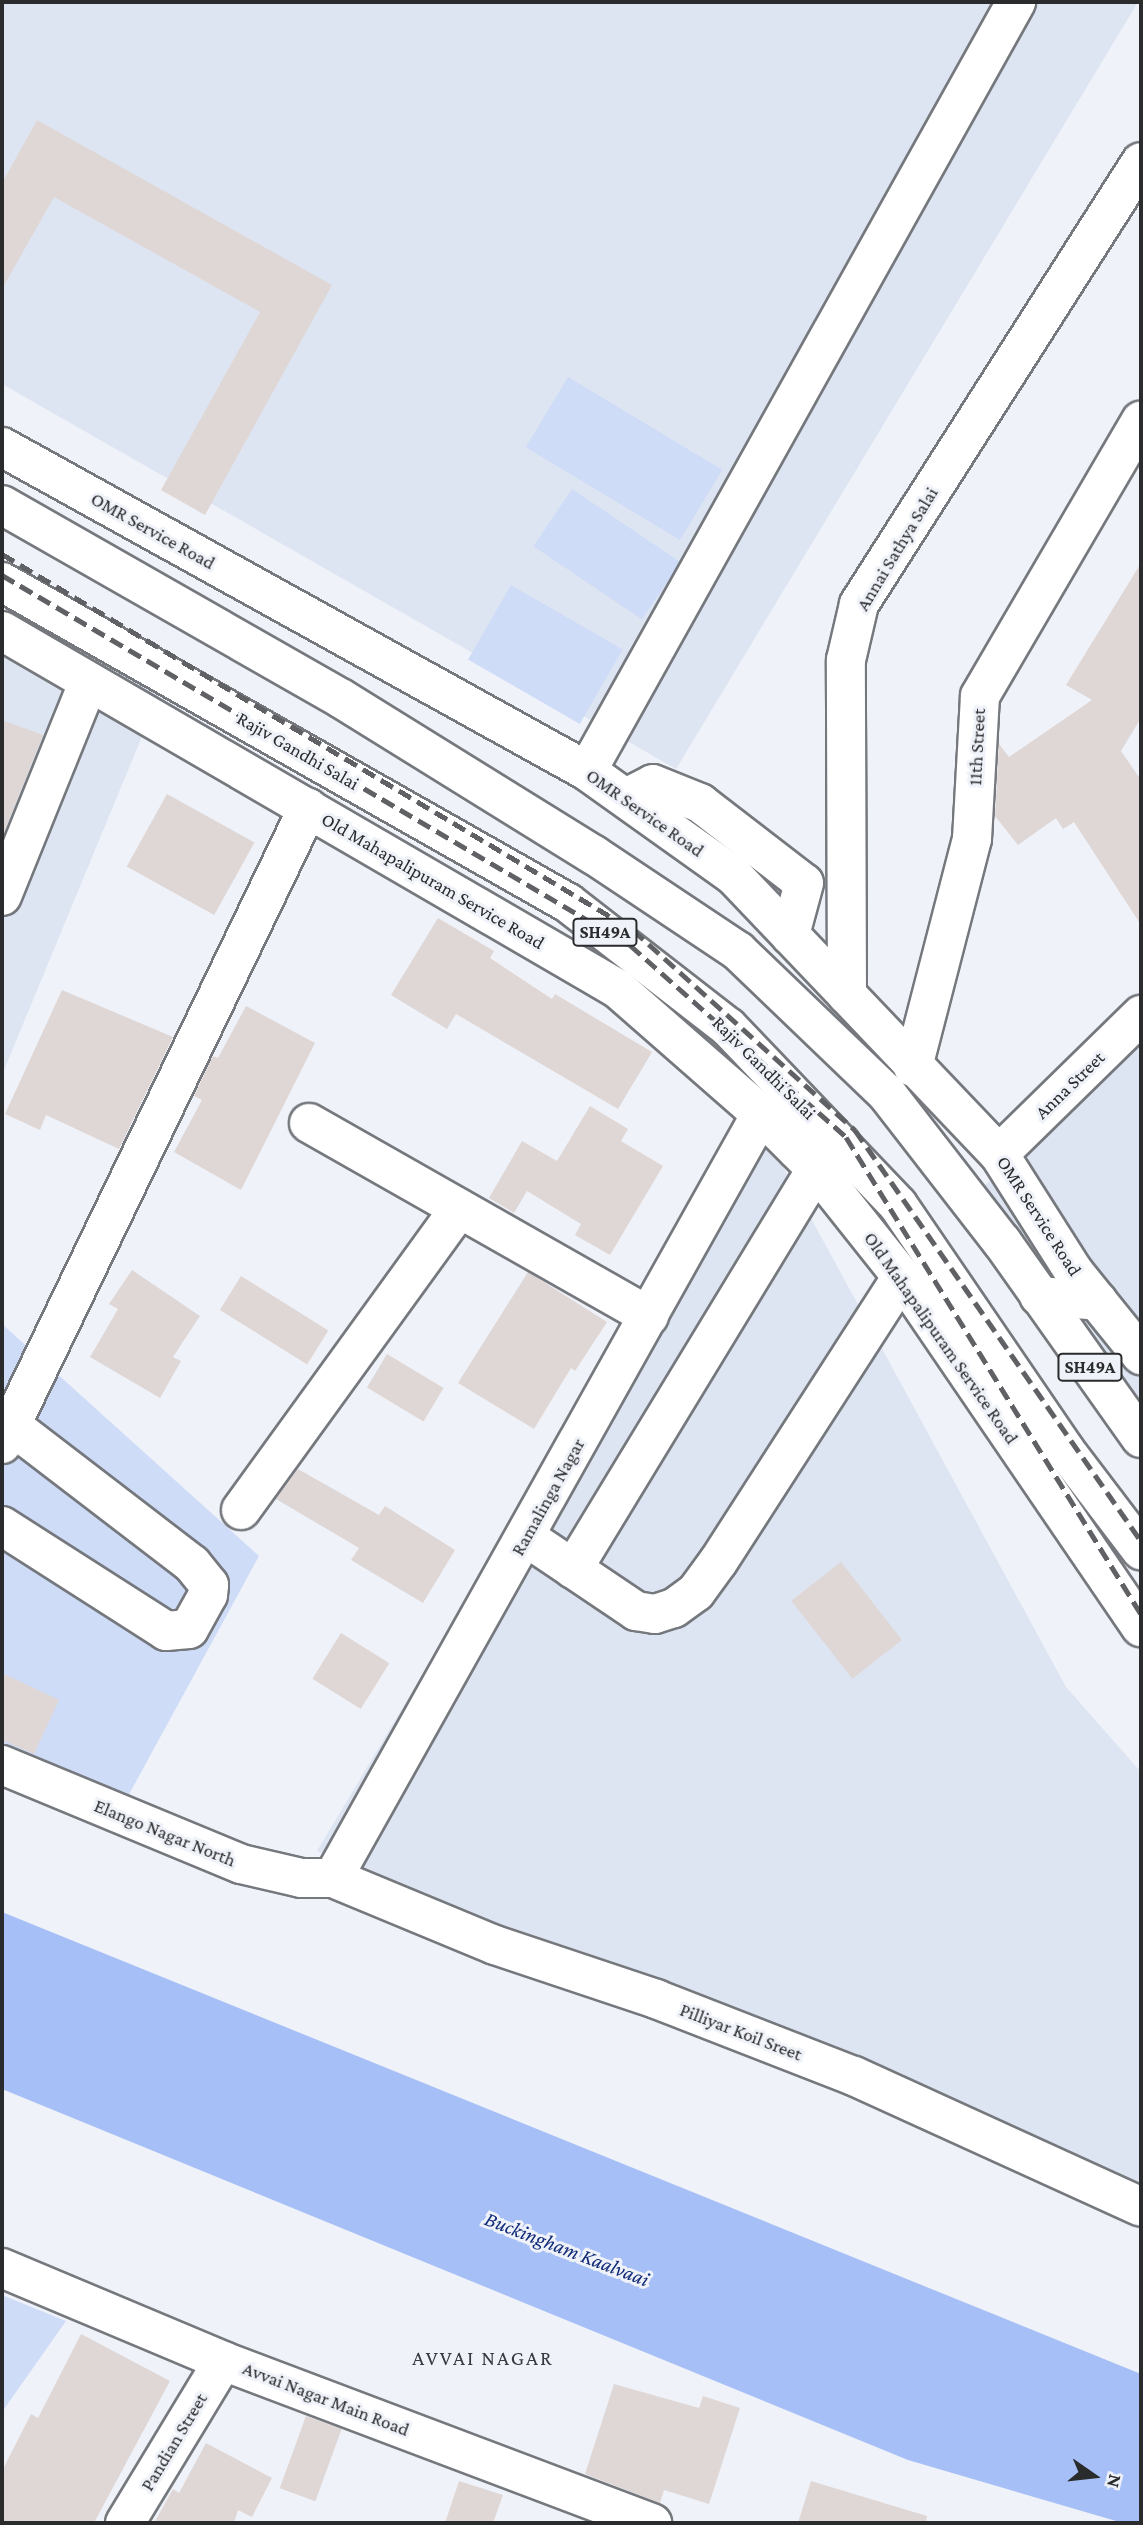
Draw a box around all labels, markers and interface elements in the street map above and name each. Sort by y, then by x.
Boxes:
street label: Annai Sathya Salai [851,483,943,615]
street label: OMR Service Road [87,487,219,575]
street label: Rajiv Gandhi Salai [233,707,363,795]
street label: 11th Street [964,708,990,786]
street label: OMR Service Road [582,764,708,862]
street label: Old Mahapalipuram Service Road [317,808,549,954]
road number: SH49A [572,917,638,946]
street label: Rajiv Gandhi Salai [707,1011,821,1125]
street label: Anna Street [1030,1046,1110,1124]
street label: OMR Service Road [992,1152,1086,1280]
street label: Old Mahapalipuram Service Road [859,1228,1023,1448]
road number: SH49A [1057,1352,1123,1382]
street label: Ramalinga Nagar [506,1434,590,1560]
street label: Elango Nagar North [91,1794,239,1872]
street label: Pilliyar Koil Sreet [677,1998,805,2066]
water label: Buckingham Kaalvaai [481,2206,653,2292]
district label: AVVAI NAGAR [414,2345,552,2371]
street label: Avvai Nagar Main Road [240,2357,412,2441]
street label: Pandian Street [136,2389,212,2495]
north arrow [1059,2441,1129,2511]
text: N [1103,2472,1127,2490]

